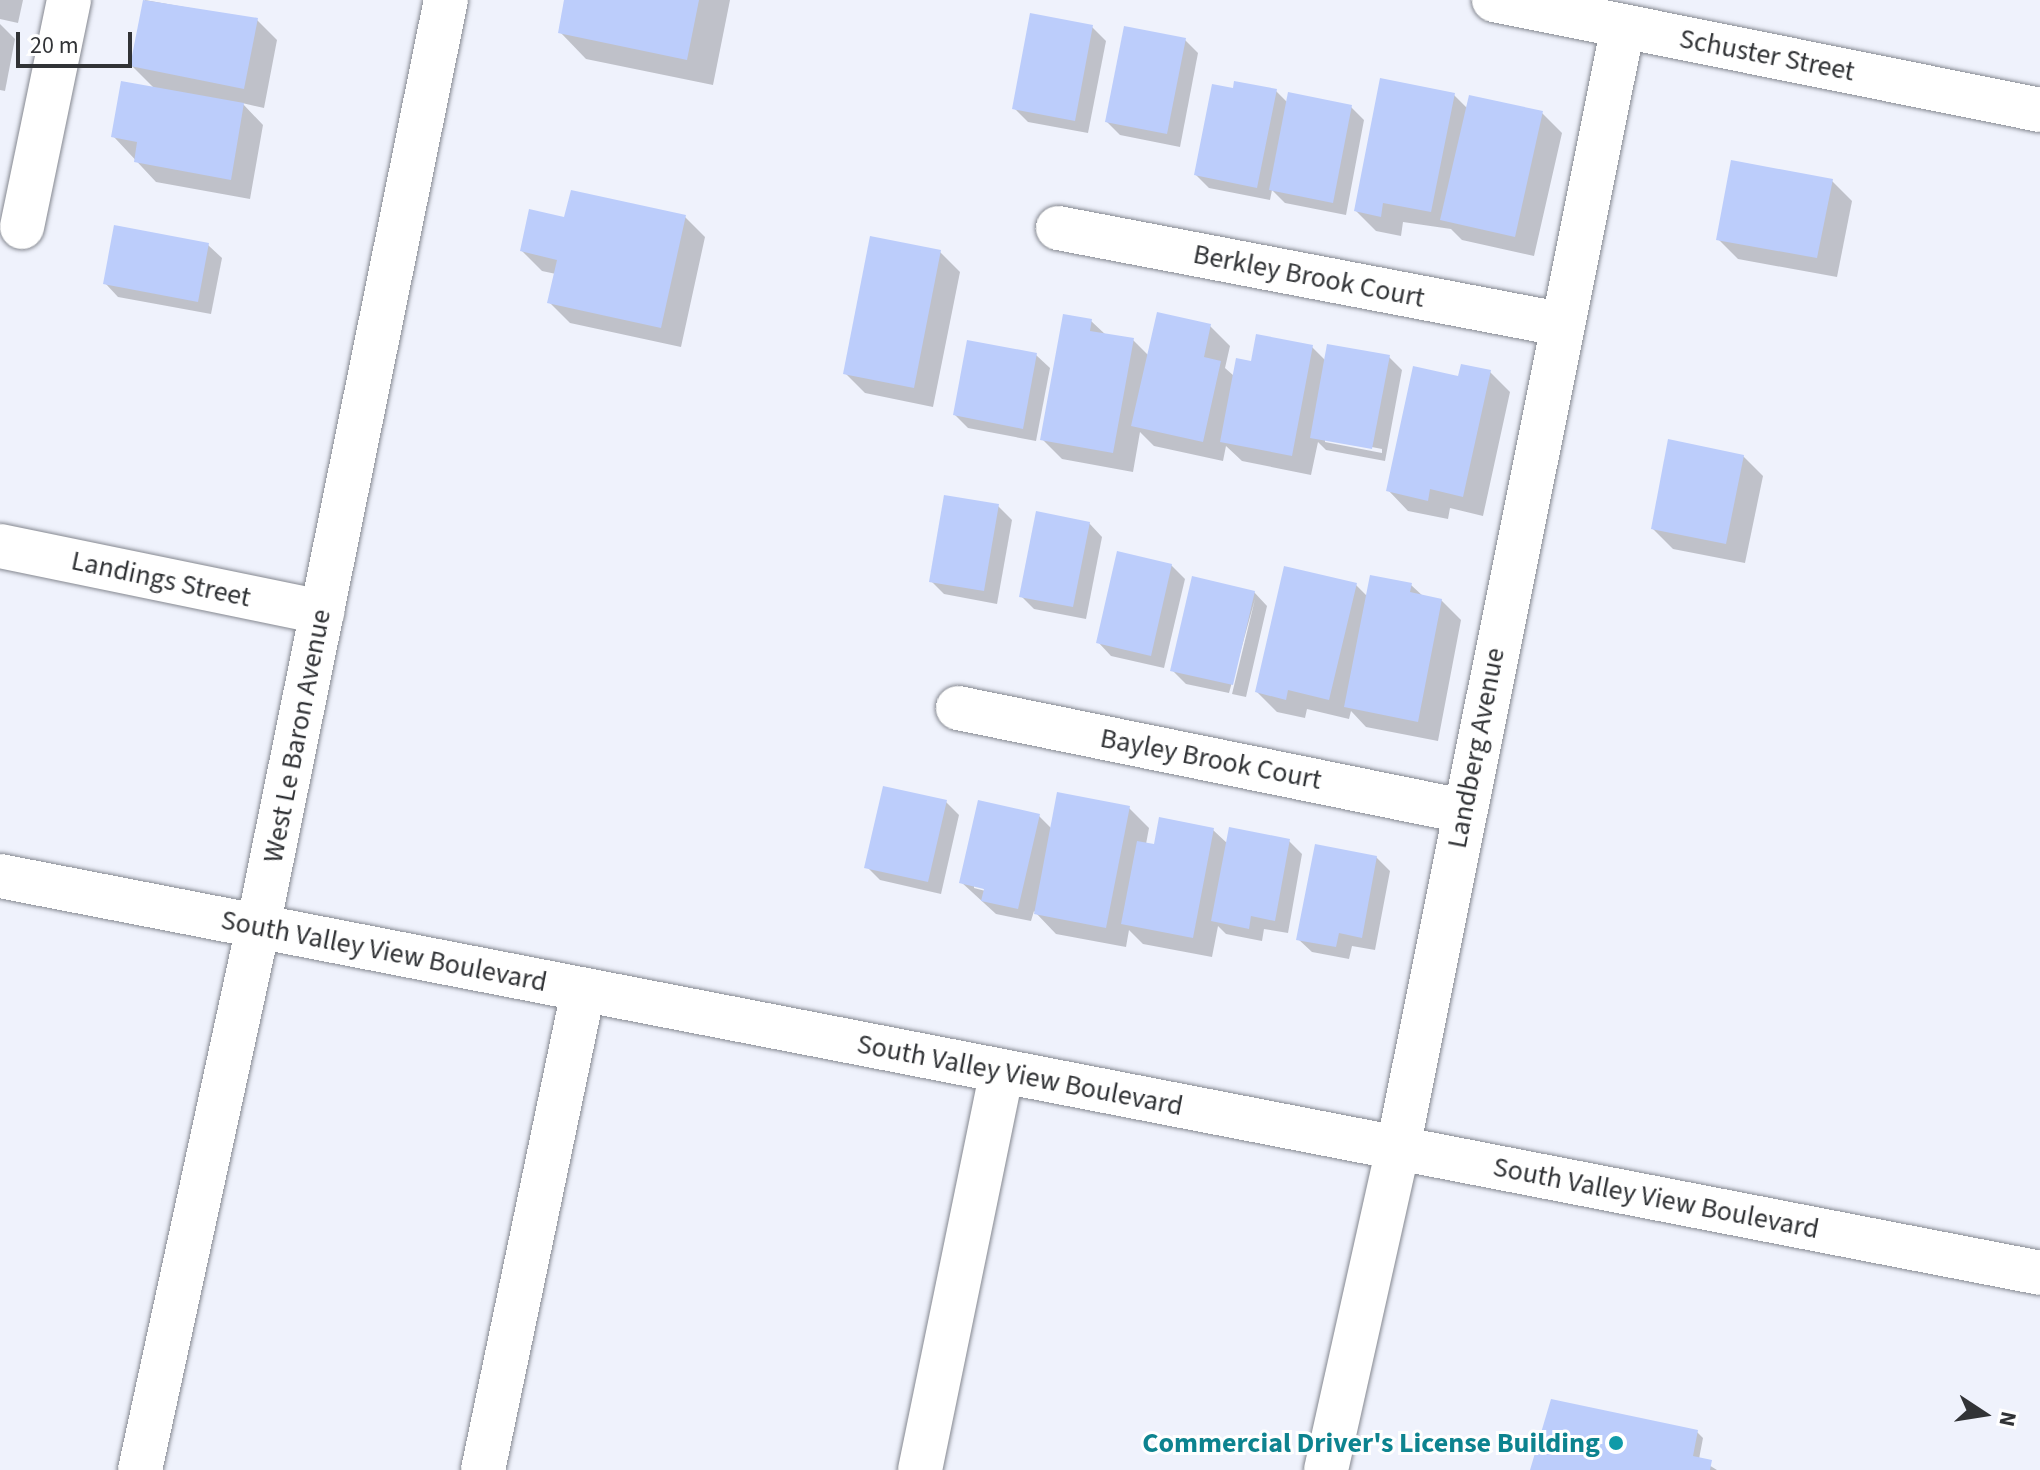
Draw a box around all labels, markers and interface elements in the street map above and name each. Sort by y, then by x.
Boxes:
scale bar [20,16,136,66]
street label: Schuster Street [1677,22,1857,88]
text: 20 m [30,28,79,63]
street label: Berkley Brook Court [1190,237,1428,315]
street label: Landings Street [68,544,254,614]
street label: West Le Baron Avenue [256,607,338,865]
street label: Landberg Avenue [1440,645,1512,851]
street label: Bayley Brook Court [1097,721,1325,797]
street label: South Valley View Boulevard [218,903,550,999]
street label: South Valley View Boulevard [854,1027,1186,1123]
street label: South Valley View Boulevard [1490,1150,1822,1246]
north arrow [1944,1374,2024,1454]
text: N [1990,1408,2025,1429]
place label: Commercial Driver's License Building [1142,1426,1600,1460]
marker: Commercial Driver's License Building [1607,1434,1625,1452]

